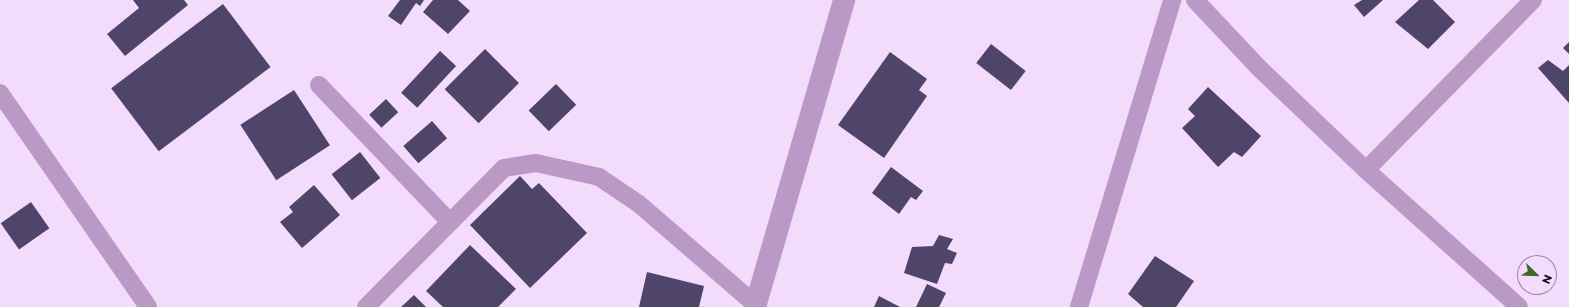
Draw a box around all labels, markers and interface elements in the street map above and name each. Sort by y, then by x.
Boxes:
north arrow [1517,255,1557,295]
text: N [1539,272,1555,286]

